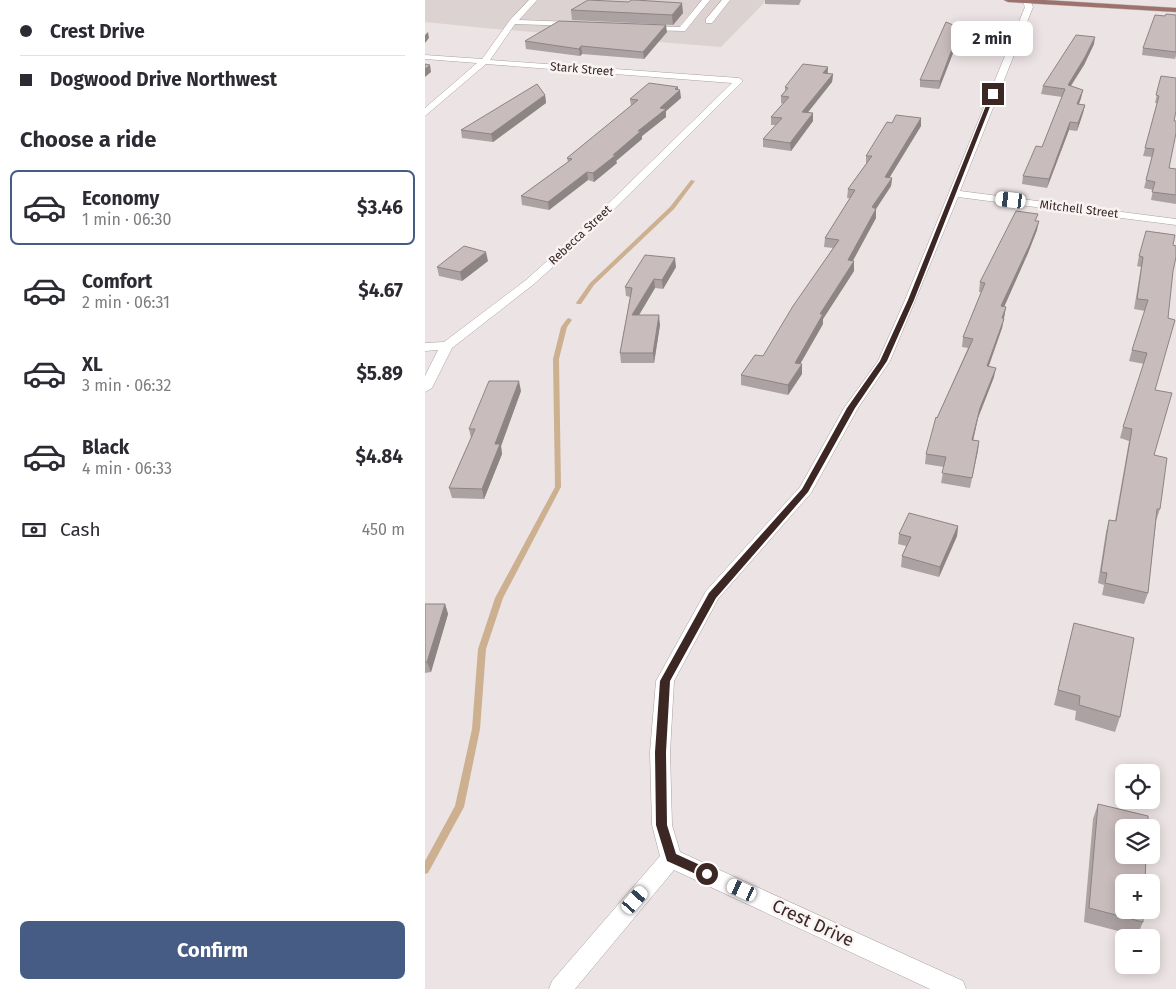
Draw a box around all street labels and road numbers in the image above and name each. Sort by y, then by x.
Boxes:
street label: Stark Street [550,59,615,79]
street label: Mitchell Street [1039,197,1120,221]
street label: Rebecca Street [546,202,615,268]
street label: Crest Drive [769,894,857,952]

